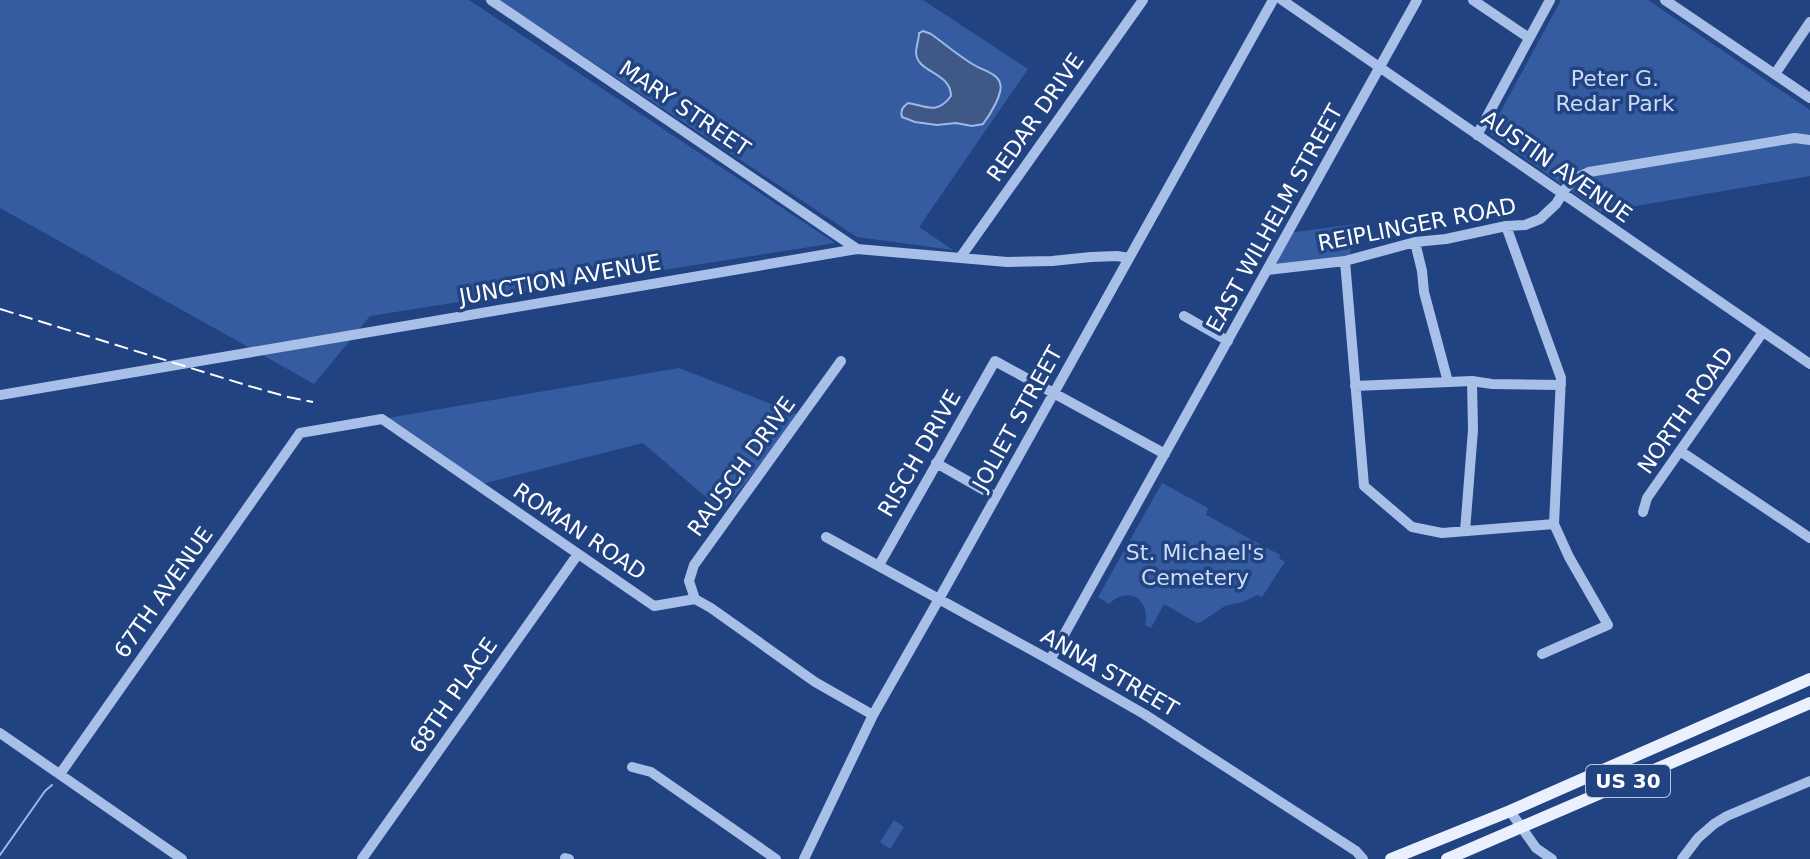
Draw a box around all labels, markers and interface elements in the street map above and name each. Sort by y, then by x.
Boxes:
street label: REDAR DRIVE [982,48,1089,186]
street label: MARY STREET [615,55,755,162]
park label: Peter G. Redar Park [1556,66,1675,116]
street label: EAST WILHELM STREET [1201,100,1348,336]
street label: AUSTIN AVENUE [1477,105,1637,228]
street label: REIPLINGER ROAD [1316,193,1518,256]
street label: JUNCTION AVENUE [455,249,663,310]
street label: JOLIET STREET [967,341,1068,496]
street label: NORTH ROAD [1633,342,1738,478]
street label: RISCH DRIVE [873,385,966,521]
street label: RAUSCH DRIVE [682,392,800,541]
street label: ROMAN ROAD [509,478,651,585]
street label: 67TH AVENUE [109,522,218,663]
park label: St. Michael's Cemetery [1126,540,1264,590]
street label: ANNA STREET [1037,623,1183,722]
street label: 68TH PLACE [404,633,502,758]
road number: US 30 [1586,765,1670,797]

